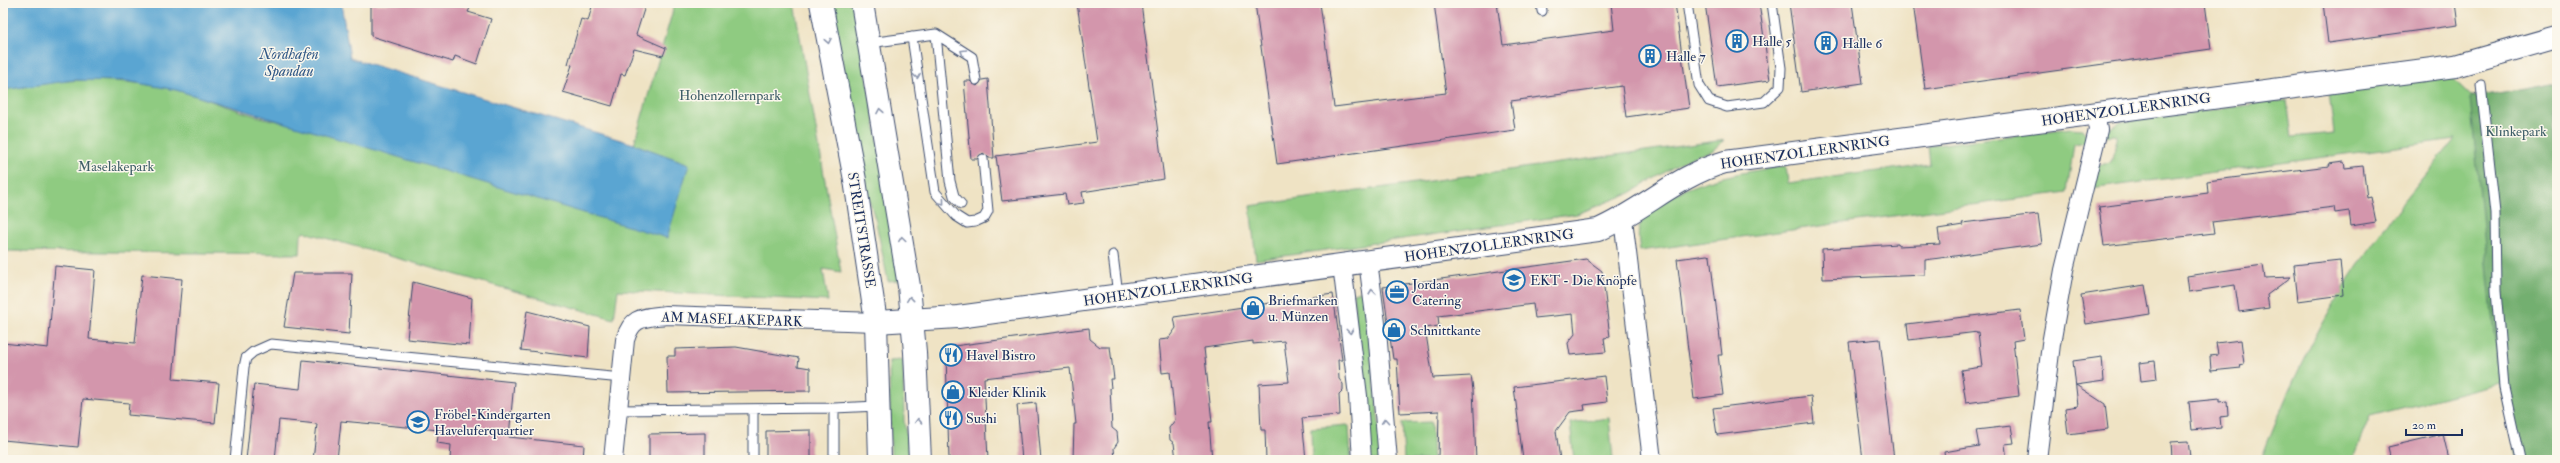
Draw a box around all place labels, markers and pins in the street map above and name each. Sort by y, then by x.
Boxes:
building icon: Halle 5 [1724,28,1750,54]
building icon: Halle 6 [1813,30,1839,56]
place label: Halle 5 [1752,33,1792,50]
place label: Halle 6 [1842,35,1883,52]
building icon: Halle 7 [1637,43,1663,69]
place label: Halle 7 [1666,48,1706,65]
school or university icon: EKT - Die Knöpfe [1501,267,1527,293]
place label: EKT - Die Knöpfe [1530,272,1637,290]
place label: Jordan Catering [1411,276,1462,309]
office icon: Jordan Catering [1384,279,1410,305]
place label: Briefmarken u. Münzen [1268,292,1338,325]
shop icon: Briefmarken u. Münzen [1240,295,1266,321]
shop icon: Schnittkante [1381,317,1407,343]
place label: Schnittkante [1410,322,1481,339]
restaurant icon: Havel Bistro [938,342,964,368]
place label: Havel Bistro [966,347,1036,364]
shop icon: Kleider Klinik [940,379,966,405]
place label: Kleider Klinik [968,384,1047,401]
restaurant icon: Sushi [938,405,964,431]
place label: Fröbel-Kindergarten Haveluferquartier [434,406,551,439]
school or university icon: Fröbel-Kindergarten Haveluferquartier [405,409,431,435]
place label: Sushi [966,410,997,427]

